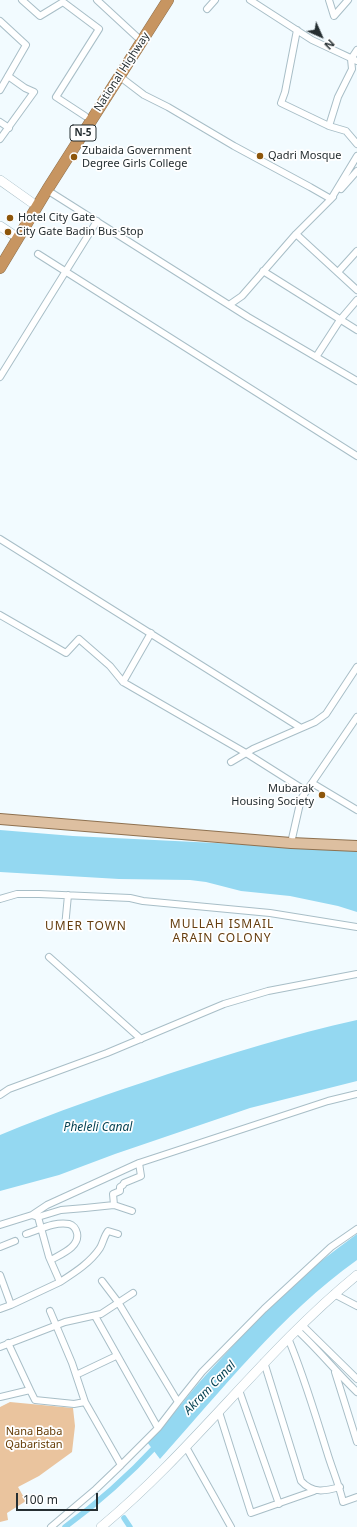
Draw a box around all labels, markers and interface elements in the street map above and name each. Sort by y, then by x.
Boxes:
north arrow [301,16,341,56]
street label: National Highway [92,30,152,114]
text: N [321,36,338,53]
road number: N-5 [70,125,96,141]
place label: Zubaida Government Degree Girls College [82,144,191,170]
place label: Qadri Mosque [268,149,341,163]
marker: Qadri Mosque [255,151,265,161]
marker: Zubaida Government Degree Girls College [69,152,79,162]
place label: Hotel City Gate [18,211,95,225]
marker: Hotel City Gate [5,213,15,223]
place label: City Gate Badin Bus Stop [16,225,144,239]
marker: City Gate Badin Bus Stop [3,227,13,237]
place label: Mubarak Housing Society [231,782,314,808]
marker: Mubarak Housing Society [317,790,327,800]
district label: MULLAH ISMAIL ARAIN COLONY [170,918,274,946]
district label: UMER TOWN [45,920,127,934]
water label: Pheleli Canal [64,1121,132,1135]
water label: Akram Canal [181,1358,239,1418]
park label: Nana Baba Qabaristan [5,1425,63,1451]
scale bar [18,1485,100,1511]
text: 100 m [23,1491,58,1508]

